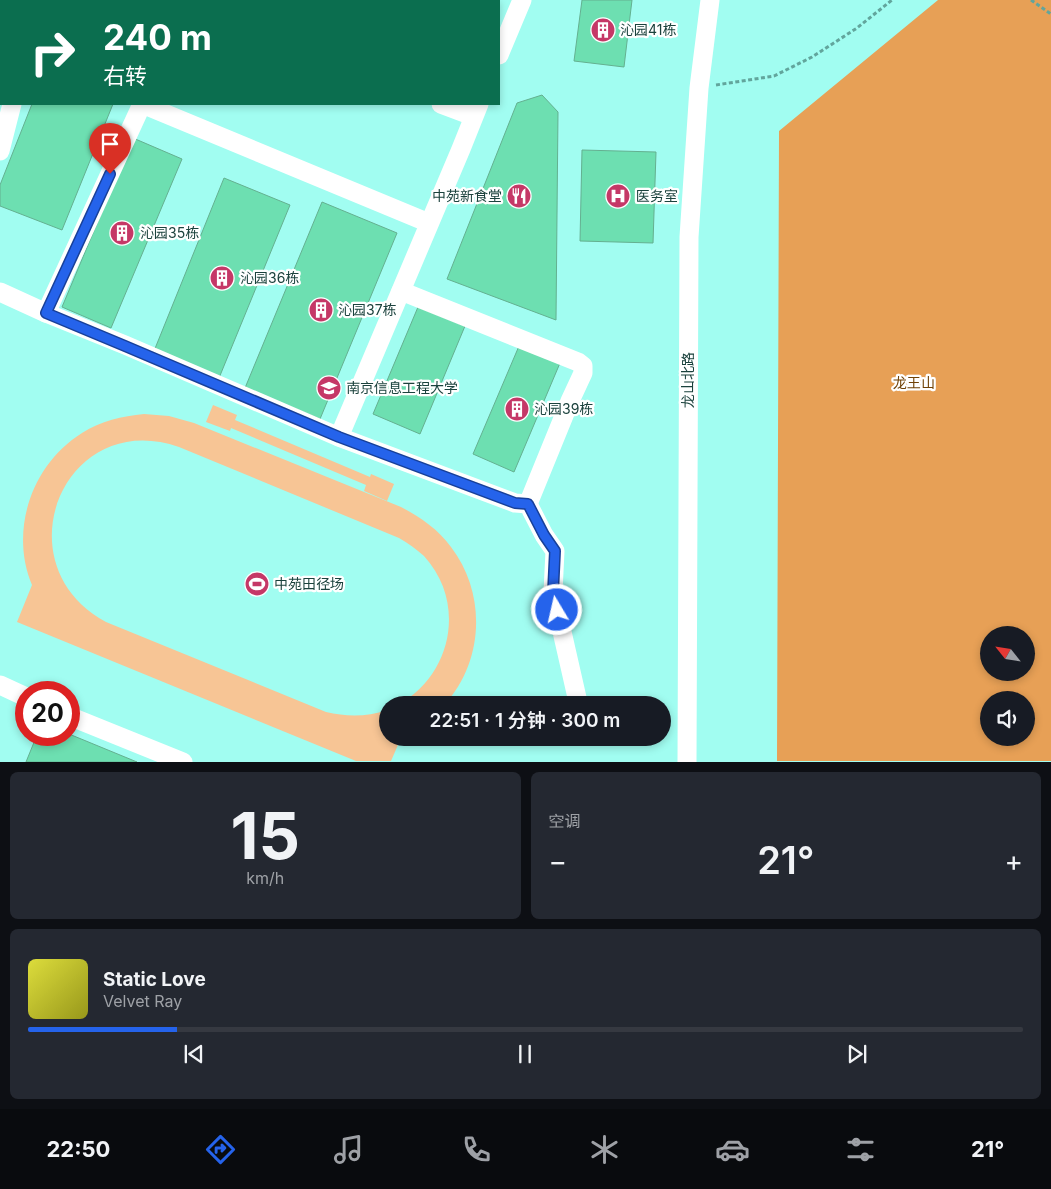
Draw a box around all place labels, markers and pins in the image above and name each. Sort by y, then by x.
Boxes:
building icon: 沁园41栋 [590,17,616,43]
place label: 沁园41栋 [620,21,676,38]
pin [89,123,131,174]
restaurant icon: 中苑新食堂 [506,183,532,209]
hospital icon: 医务室 [605,183,631,209]
place label: 中苑新食堂 [432,187,502,204]
place label: 医务室 [636,187,678,204]
building icon: 沁园35栋 [109,220,135,246]
place label: 沁园35栋 [140,224,199,241]
building icon: 沁园36栋 [209,265,235,291]
place label: 沁园36栋 [240,269,299,286]
building icon: 沁园37栋 [308,297,334,323]
place label: 沁园37栋 [338,301,397,318]
school or university icon: 南京信息工程大学 [316,375,342,401]
place label: 南京信息工程大学 [346,379,458,396]
building icon: 沁园39栋 [504,396,530,422]
place label: 沁园39栋 [534,400,593,417]
sports icon: 中苑田径场 [244,571,270,597]
place label: 中苑田径场 [274,575,344,592]

